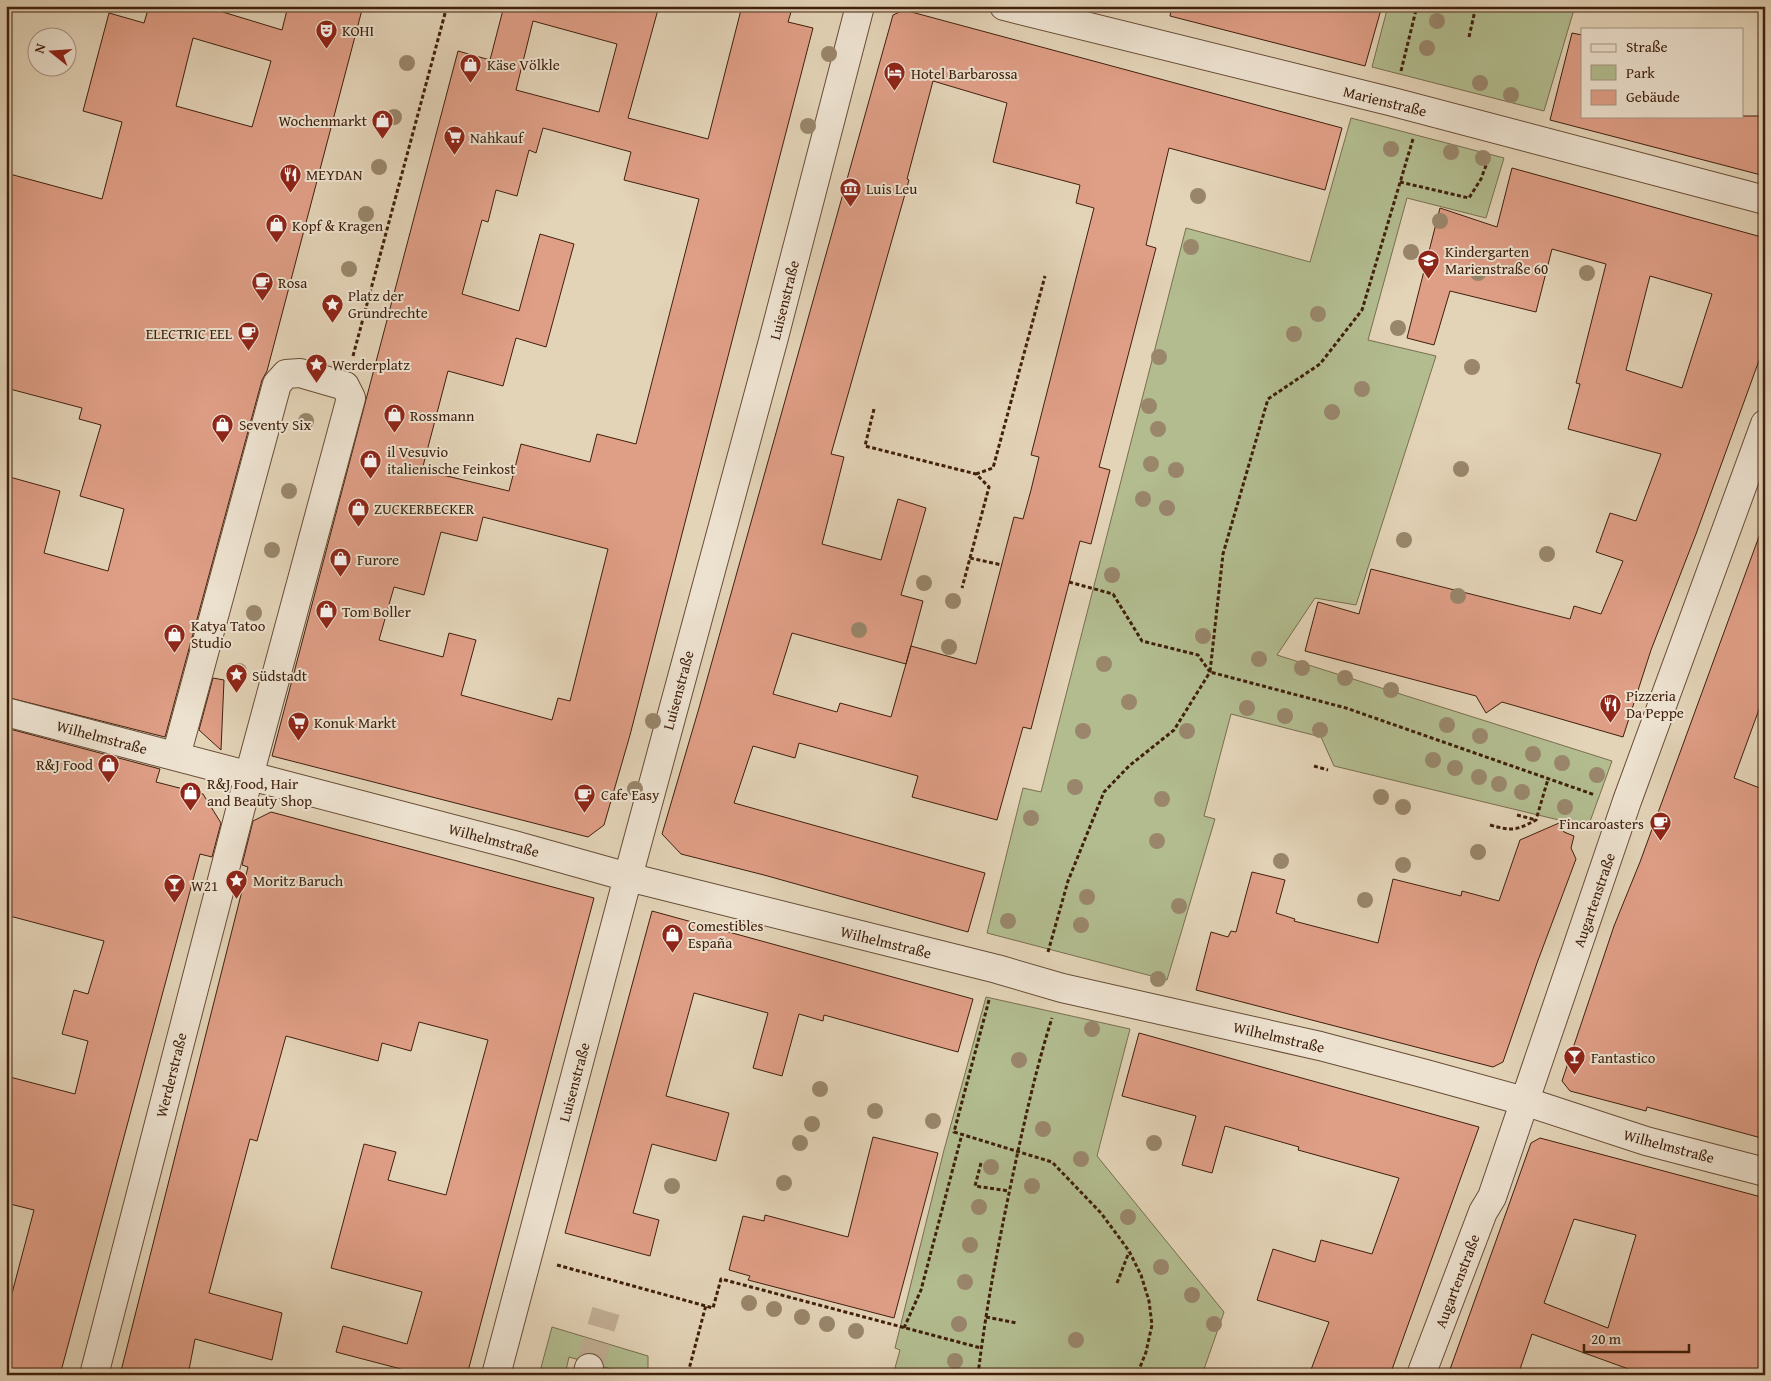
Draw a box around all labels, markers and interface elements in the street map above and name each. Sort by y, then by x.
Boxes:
theatre icon: KOHI [314,18,338,49]
place label: KOHI [342,20,374,41]
north arrow [28,28,78,78]
legend [1581,28,1744,118]
text: Straße [1626,36,1668,57]
text: N [29,40,51,56]
shop icon: Käse Völkle [459,52,483,83]
place label: Käse Völkle [487,54,560,75]
hotel icon: Hotel Barbarossa [883,61,907,92]
text: Park [1626,62,1655,83]
place label: Hotel Barbarossa [911,63,1018,84]
street label: Marienstraße [1341,80,1429,122]
text: Gebäude [1626,86,1680,107]
shop icon: Wochenmarkt [371,108,395,139]
place label: Wochenmarkt [278,110,368,131]
supermarket icon: Nahkauf [442,125,466,156]
place label: Nahkauf [470,127,525,148]
restaurant icon: MEYDAN [278,162,302,193]
place label: MEYDAN [306,164,363,185]
museum icon: Luis Leu [838,176,862,207]
place label: Luis Leu [866,178,918,199]
shop icon: Kopf & Kragen [264,213,288,244]
place label: Kopf & Kragen [292,215,384,236]
place label: Kindergarten Marienstraße 60 [1445,241,1548,279]
school or university icon: Kindergarten Marienstraße 60 [1417,248,1441,279]
street label: Luisenstraße [764,258,804,342]
cafe icon: Rosa [250,270,274,301]
place label: Rosa [278,272,307,293]
place label: Platz der Grundrechte [348,285,428,323]
place icon: Platz der Grundrechte [320,292,344,323]
cafe icon: ELECTRIC EEL [236,321,260,352]
place label: ELECTRIC EEL [146,323,233,344]
place icon: Werderplatz [304,352,328,383]
place label: Werderplatz [332,354,410,375]
shop icon: Rossmann [382,403,406,434]
place label: Rossmann [410,405,475,426]
shop icon: Seventy Six [211,412,235,443]
place label: Seventy Six [239,414,312,435]
place label: il Vesuvio italienische Feinkost [387,441,516,479]
shop icon: il Vesuvio italienische Feinkost [359,448,383,479]
shop icon: ZUCKERBECKER [346,496,370,527]
place label: ZUCKERBECKER [374,498,475,519]
shop icon: Furore [329,547,353,578]
place label: Furore [357,549,399,570]
shop icon: Tom Boller [314,599,338,630]
place label: Tom Boller [342,601,411,622]
place label: Katya Tatoo Studio [191,615,266,653]
shop icon: Katya Tatoo Studio [163,622,187,653]
street label: Luisenstraße [657,648,699,732]
place icon: Südstadt [224,663,248,694]
place label: Südstadt [252,665,308,686]
place label: Pizzeria Da Peppe [1626,685,1684,723]
restaurant icon: Pizzeria Da Peppe [1598,692,1622,723]
supermarket icon: Konuk Markt [286,710,310,741]
place label: Konuk Markt [314,712,397,733]
street label: Wilhelmstraße [54,715,150,759]
shop icon: R&J Food [97,752,121,783]
place label: R&J Food [36,754,93,775]
place label: R&J Food, Hair and Beauty Shop [207,773,312,811]
shop icon: R&J Food, Hair and Beauty Shop [179,780,203,811]
cafe icon: Cafe Easy [573,782,597,813]
place label: Cafe Easy [601,784,660,805]
cafe icon: Fincaroasters [1648,811,1672,842]
place label: Fincaroasters [1559,813,1644,834]
street label: Wilhelmstraße [446,818,542,862]
street label: Augartenstraße [1568,850,1620,950]
place icon: Moritz Baruch [225,868,249,899]
place label: Moritz Baruch [253,870,344,891]
bar icon: W21 [163,873,187,904]
place label: W21 [191,875,218,896]
place label: Comestibles España [688,915,764,953]
street label: Wilhelmstraße [838,921,934,963]
shop icon: Comestibles España [660,922,684,953]
street label: Wilhelmstraße [1231,1016,1327,1058]
street label: Werderstraße [150,1030,192,1120]
street label: Luisenstraße [553,1040,595,1124]
bar icon: Fantastico [1563,1045,1587,1076]
place label: Fantastico [1591,1047,1656,1068]
street label: Wilhelmstraße [1621,1124,1717,1168]
street label: Augartenstraße [1429,1231,1485,1331]
scale bar [1584,1321,1688,1353]
text: 20 m [1591,1328,1622,1349]

